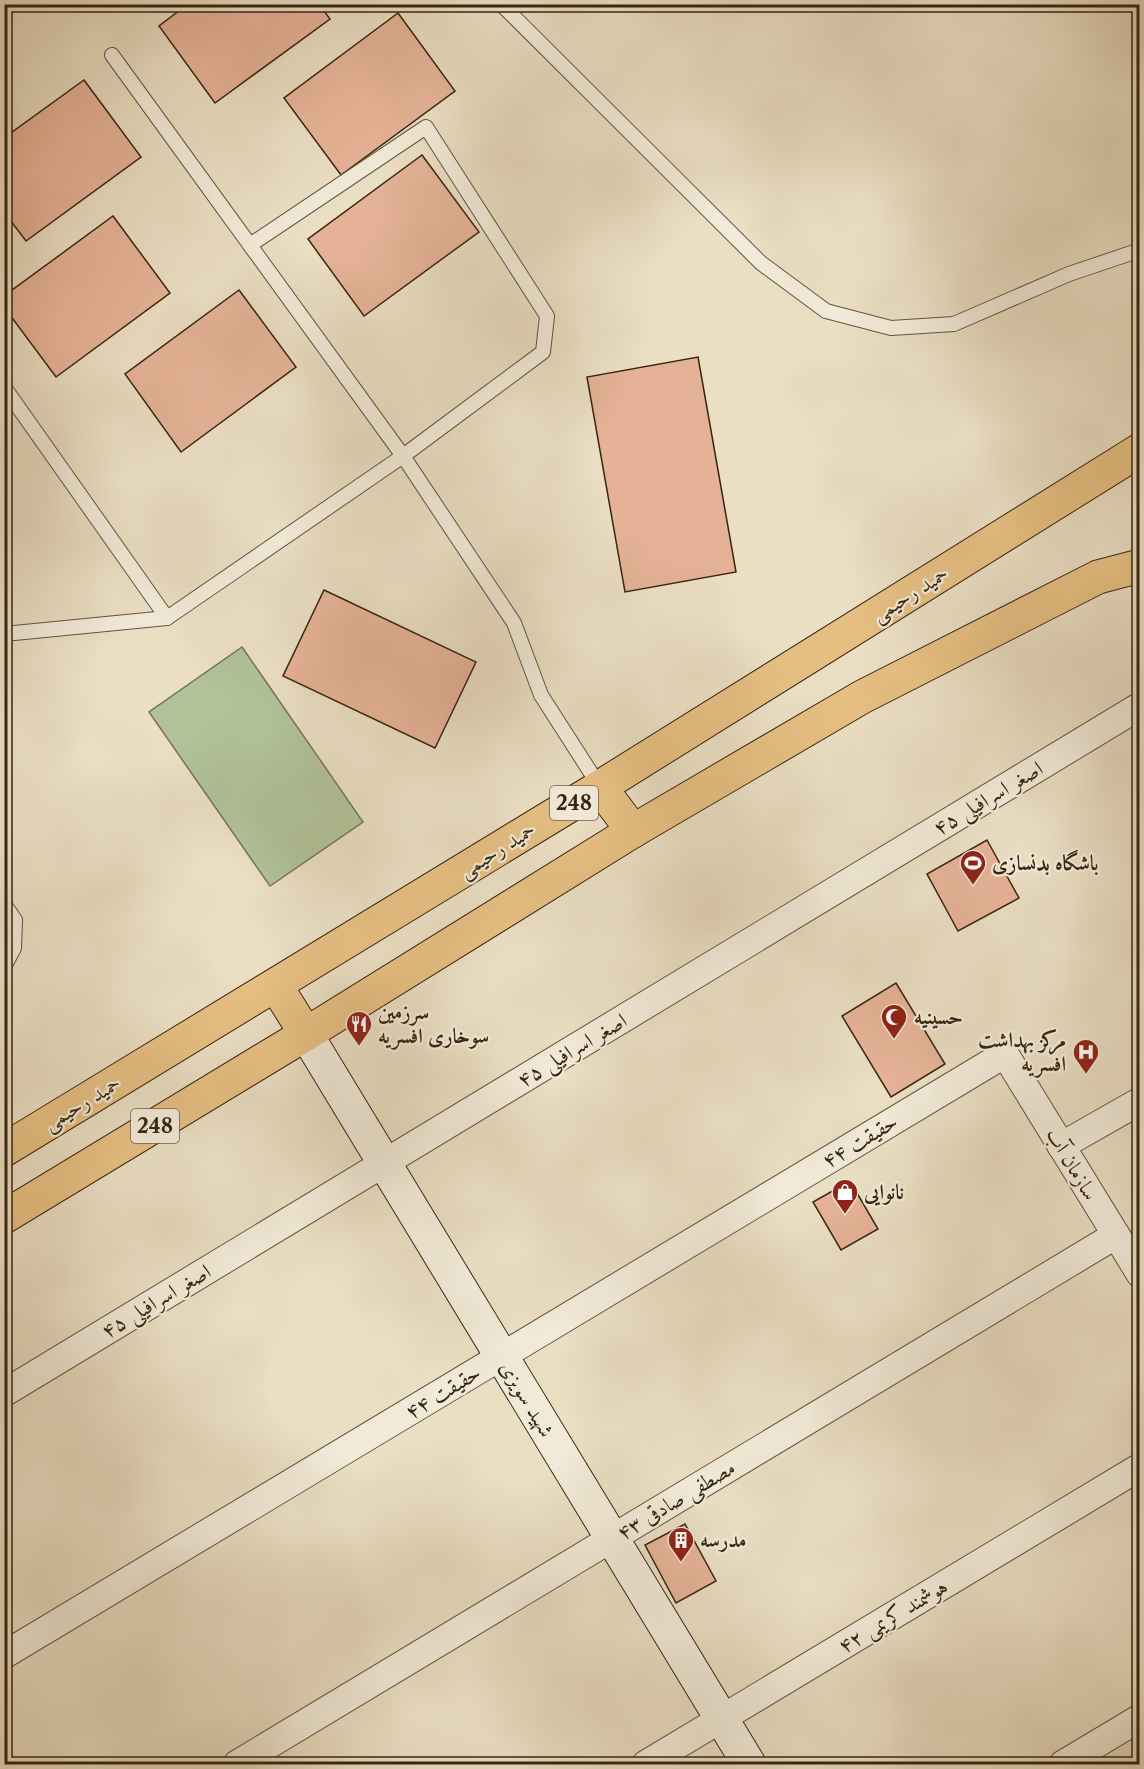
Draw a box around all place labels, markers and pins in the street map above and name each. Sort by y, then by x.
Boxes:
sports icon: باشگاه بدنسازی [958,848,988,886]
place label: باشگاه بدنسازی [992,849,1099,876]
place label: سرزمین سوخاری افسریه [378,999,489,1050]
mosque icon: حسینیه [879,1002,909,1040]
place label: حسینیه [914,1004,963,1029]
restaurant icon: سرزمین سوخاری افسریه [344,1009,374,1047]
place label: مرکز بهداشت افسریه [978,1027,1066,1078]
hospital icon: مرکز بهداشت افسریه [1071,1037,1101,1075]
shop icon: نانوایی [830,1177,860,1215]
place label: نانوایی [863,1179,904,1206]
building icon: مدرسه [666,1525,696,1563]
place label: مدرسه [700,1527,746,1553]

